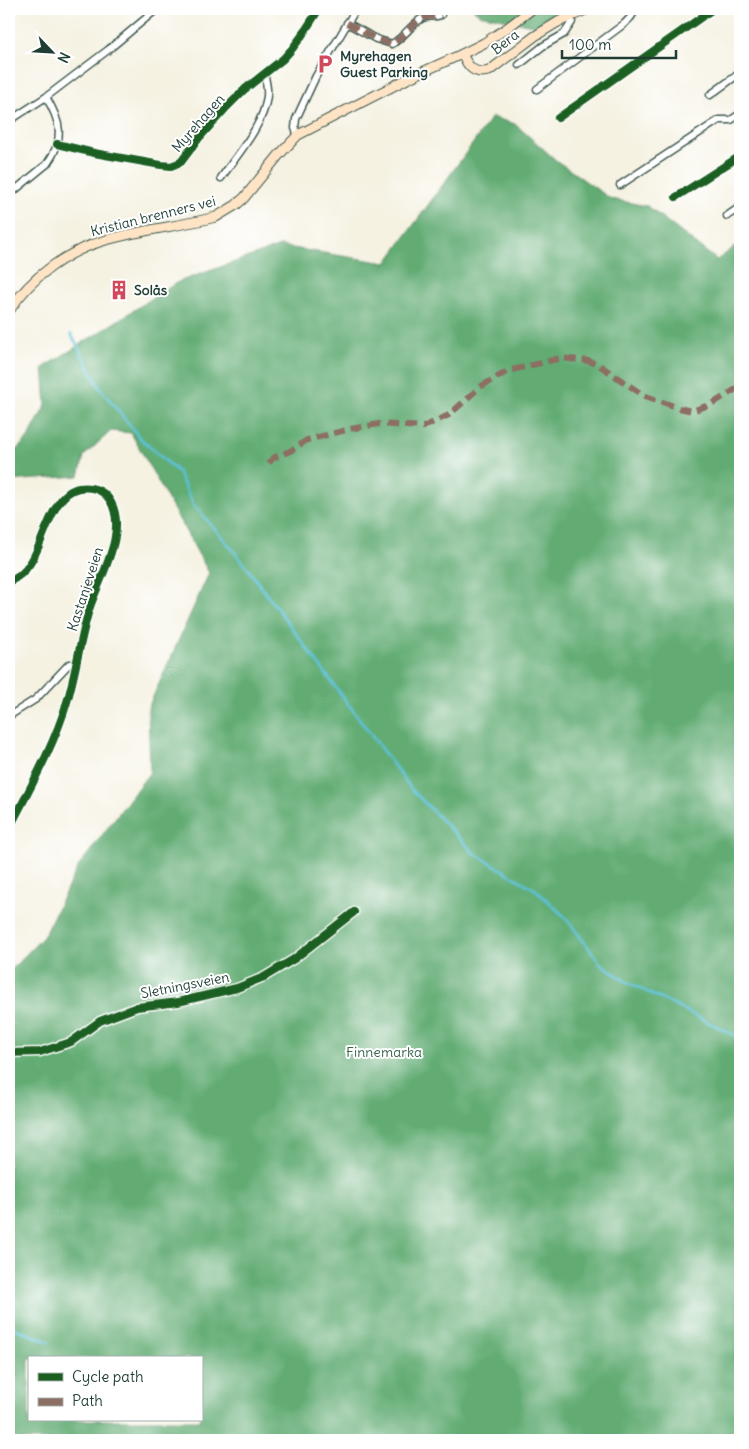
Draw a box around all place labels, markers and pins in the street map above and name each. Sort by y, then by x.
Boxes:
place label: Myrehagen Guest Parking [340,47,428,81]
parking icon: Myrehagen Guest Parking [314,53,336,75]
building icon: Solås [108,279,130,301]
place label: Solås [134,281,168,299]

